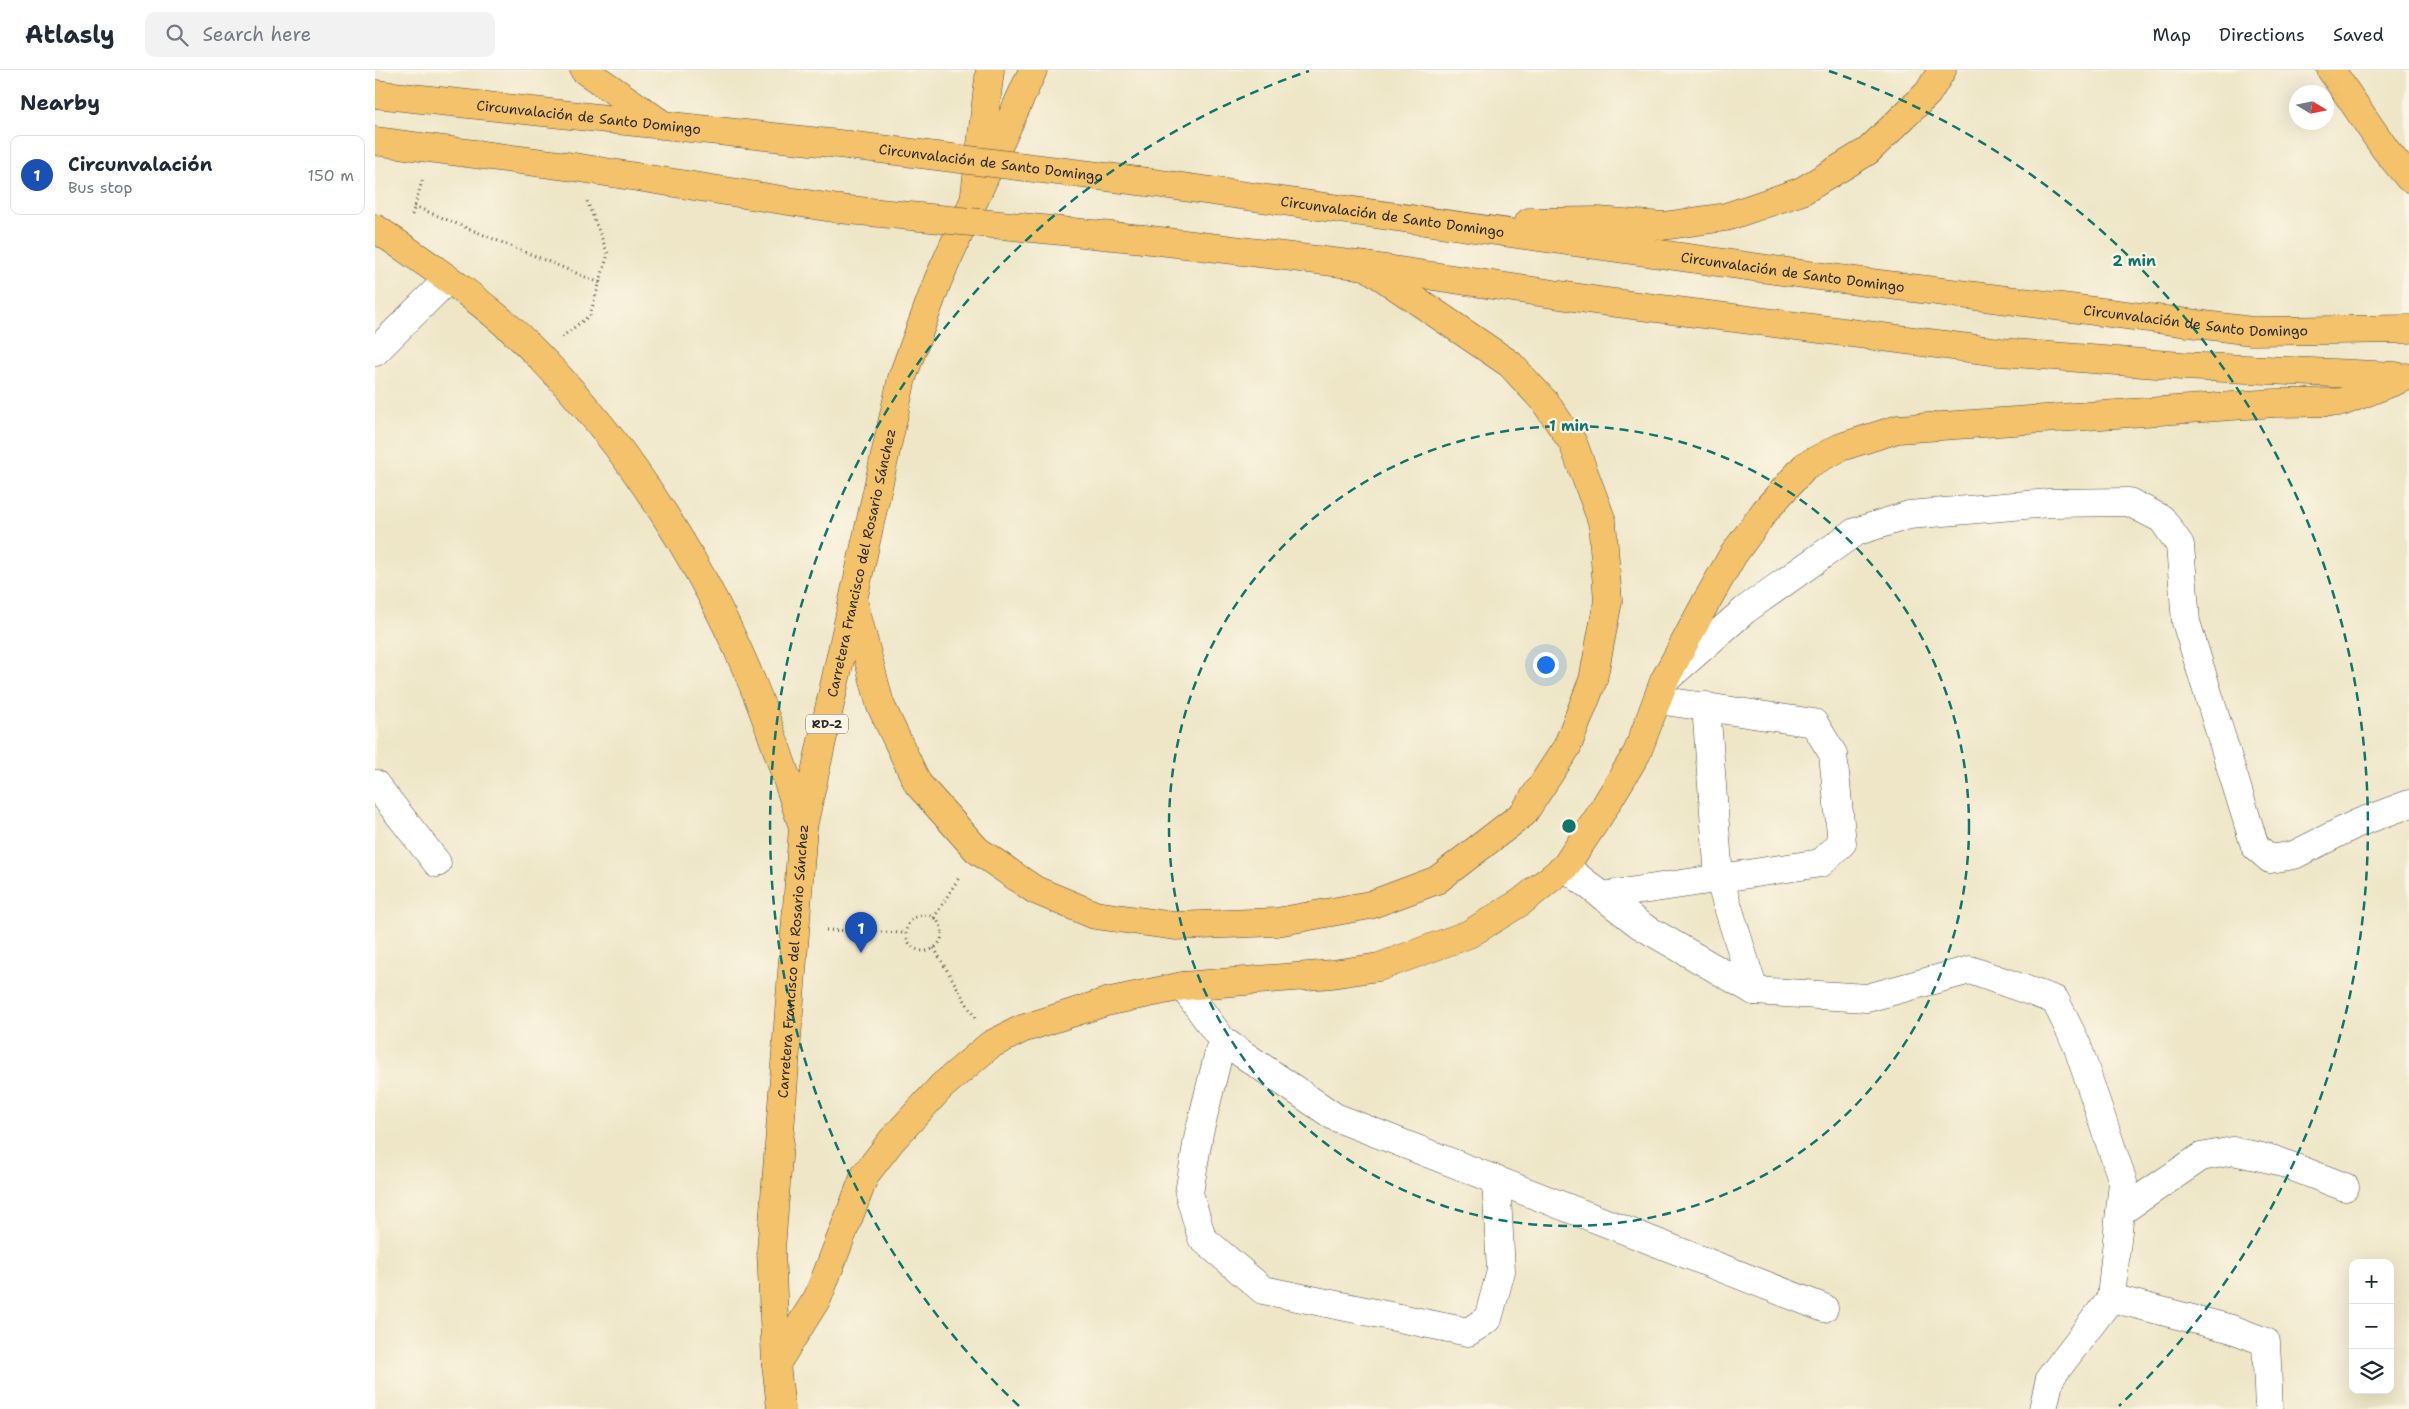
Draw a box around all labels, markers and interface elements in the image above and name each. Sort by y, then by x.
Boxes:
search box [145,12,495,57]
text: Atlasly [25,19,115,51]
icon: search [163,21,191,49]
text: Search here [203,22,311,47]
text: Map [2153,23,2191,47]
text: Directions [2219,23,2305,47]
text: Saved [2333,23,2384,47]
north arrow [2289,85,2334,130]
text: Nearby [20,89,100,117]
street label: Circunvalación de Santo Domingo [476,96,702,138]
street label: Circunvalación de Santo Domingo [878,140,1104,185]
text: Circunvalación [68,152,212,177]
text: 1 [33,165,41,186]
text: 150 m [307,165,354,186]
text: Bus stop [68,177,133,198]
street label: Circunvalación de Santo Domingo [1280,192,1506,241]
street label: Circunvalación de Santo Domingo [1680,248,1906,296]
text: 2 min [2112,251,2156,271]
street label: Circunvalación de Santo Domingo [2082,301,2308,340]
text: 1 min [1549,416,1589,436]
street label: Carretera Francisco del Rosario Sánchez [823,427,900,699]
your location [1533,652,1559,678]
road number: RD-2 [806,714,848,734]
centre of rings [1560,817,1578,835]
street label: Carretera Francisco del Rosario Sánchez [774,824,812,1099]
pin: 1 [845,912,877,953]
map controls [2349,1259,2394,1394]
button: + [2349,1259,2394,1304]
button: − [2349,1304,2394,1349]
button: layers [2349,1349,2394,1394]

